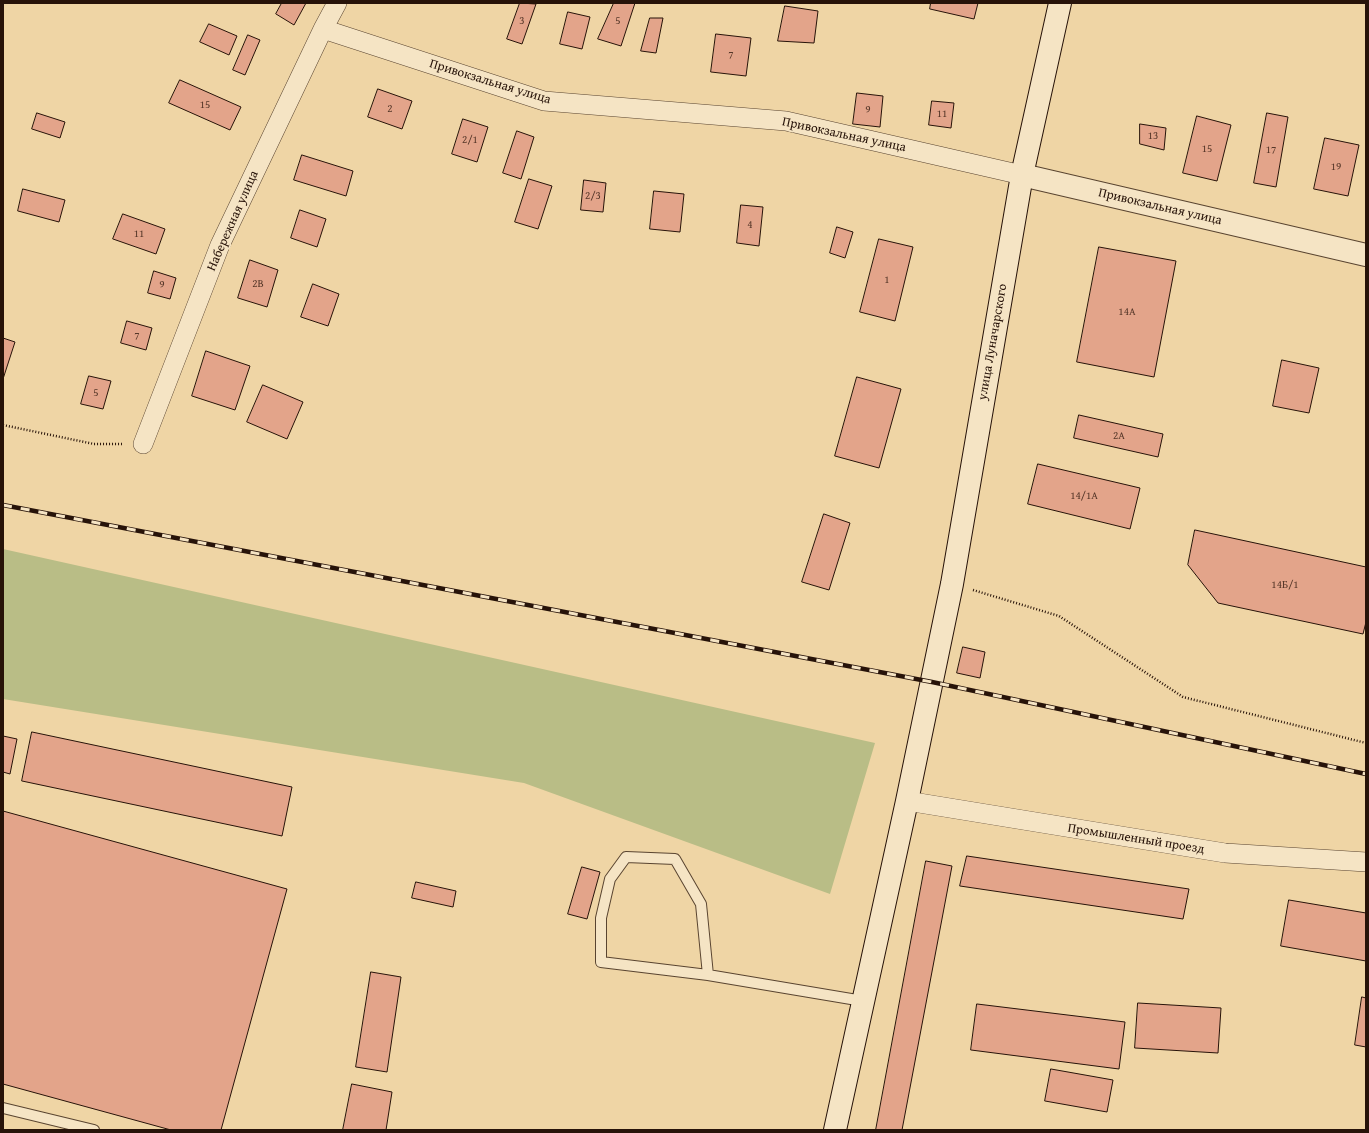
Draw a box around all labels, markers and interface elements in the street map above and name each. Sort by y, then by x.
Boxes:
house number: 3 [519,14,525,28]
house number: 5 [615,14,621,28]
house number: 7 [728,48,734,62]
street label: Привокзальная улица [427,56,553,108]
house number: 15 [200,98,210,112]
house number: 2 [387,102,393,116]
house number: 9 [865,103,871,117]
house number: 11 [937,107,947,121]
street label: Привокзальная улица [781,114,907,156]
house number: 13 [1148,129,1158,143]
house number: 2/1 [462,133,478,147]
house number: 15 [1202,142,1212,156]
house number: 17 [1266,143,1276,157]
house number: 19 [1331,160,1341,174]
street label: Набережная улица [204,168,262,274]
street label: Привокзальная улица [1097,185,1223,229]
house number: 2/3 [585,189,601,203]
house number: 4 [747,218,753,232]
house number: 11 [134,227,144,241]
house number: 1 [884,273,890,287]
house number: 2В [252,277,264,291]
house number: 9 [159,278,165,292]
street label: улица Луначарского [975,283,1011,401]
house number: 14А [1118,305,1136,319]
house number: 7 [134,329,140,343]
house number: 5 [93,386,99,400]
house number: 2А [1113,429,1125,443]
house number: 14/1А [1070,489,1098,503]
house number: 14Б/1 [1271,578,1299,592]
street label: Промышленный проезд [1067,820,1205,858]

